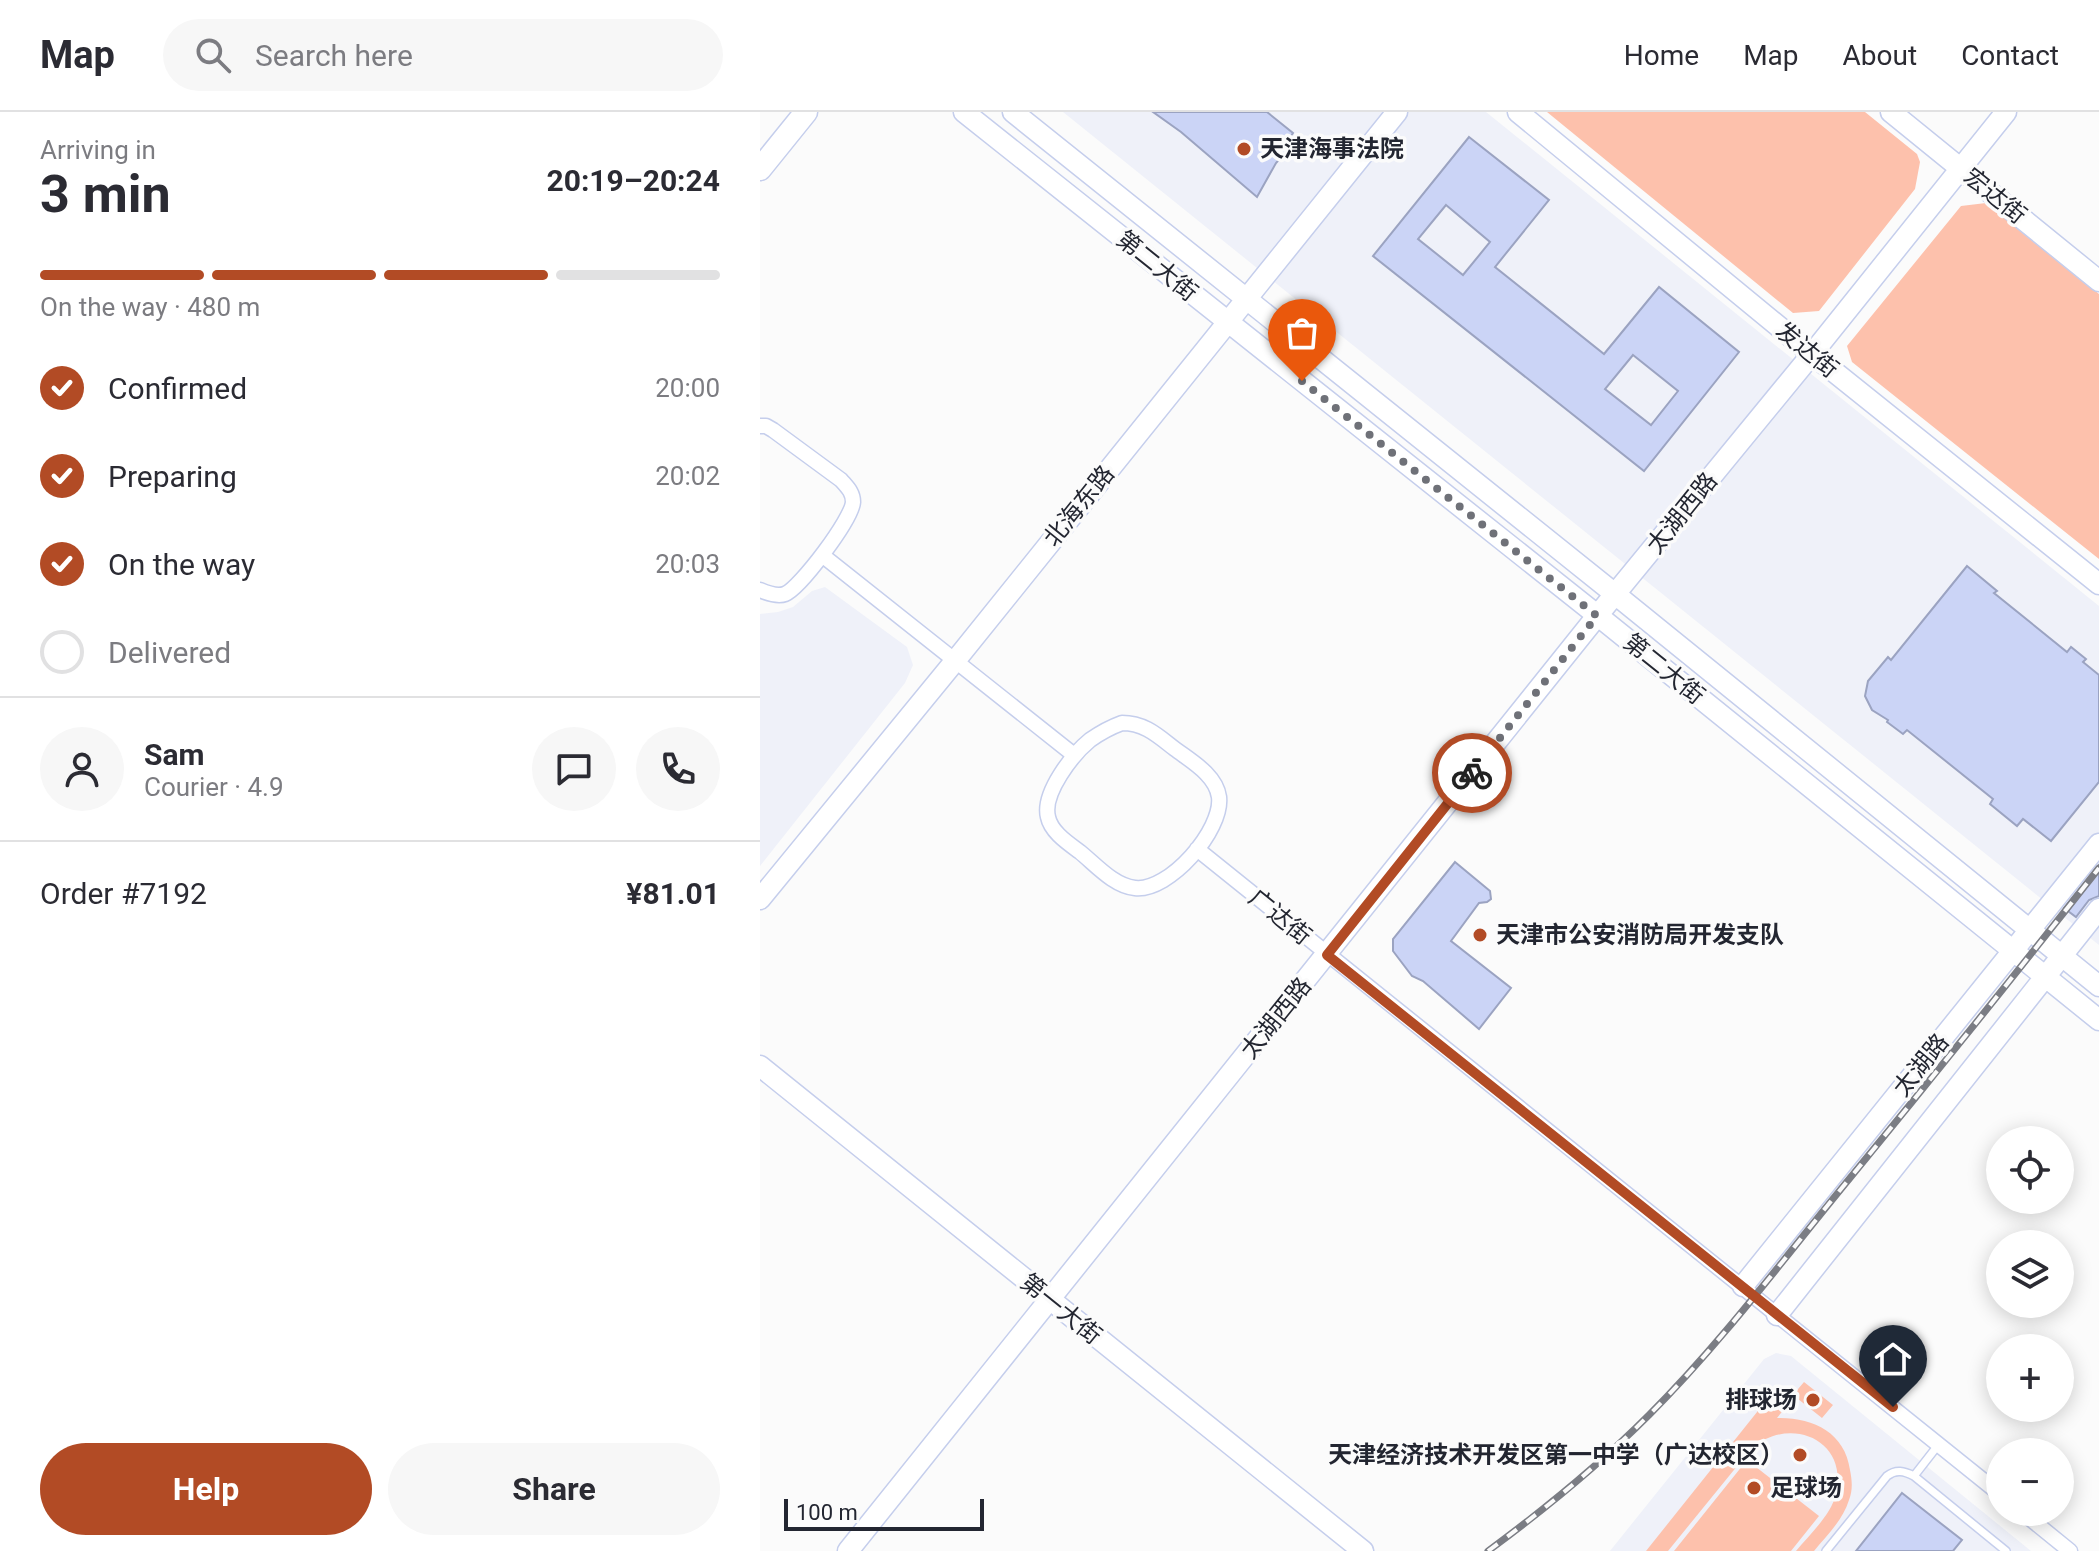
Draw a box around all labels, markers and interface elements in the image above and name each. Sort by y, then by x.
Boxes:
search box [163,19,723,91]
text: Map [40,33,115,77]
icon: search [191,33,235,77]
text: Search here [255,38,413,73]
text: Home [1624,39,1699,72]
text: Map [1743,39,1799,72]
text: About [1843,39,1917,72]
text: Contact [1961,39,2059,72]
text: Arriving in [40,135,156,165]
place label: 天津海事法院 [1260,135,1404,163]
marker: 天津海事法院 [1235,140,1253,158]
street label: 宏达街 [1958,162,2032,230]
text: 20:19–20:24 [546,163,720,198]
text: 3 min [40,164,171,225]
street label: 第二大街 [1111,225,1203,307]
text: On the way · 480 m [40,292,260,322]
pin [1268,299,1336,381]
icon: bag [1280,311,1324,355]
street label: 发达街 [1770,316,1844,384]
icon: check [40,366,84,410]
text: Confirmed [108,371,247,406]
text: 20:00 [655,373,720,403]
icon: check [40,454,84,498]
text: Preparing [108,459,237,494]
street label: 北海东路 [1038,460,1120,552]
text: 20:02 [655,461,720,491]
street label: 太湖西路 [1641,467,1723,559]
icon: check [40,542,84,586]
text: On the way [108,547,255,582]
text: 20:03 [655,549,720,579]
street label: 第二大街 [1618,628,1710,710]
text: Delivered [108,635,231,670]
button: person [40,727,124,811]
button: chat [532,727,616,811]
button: phone [636,727,720,811]
courier [1432,733,1512,813]
text: Sam [144,737,205,772]
icon: bike [1450,751,1494,795]
text: Courier · 4.9 [144,772,284,802]
text: Order #7192 [40,876,207,911]
text: ¥81.01 [626,876,720,911]
street label: 广达街 [1243,883,1317,951]
place label: 天津市公安消防局开发支队 [1496,921,1784,949]
marker: 天津市公安消防局开发支队 [1471,926,1489,944]
street label: 太湖西路 [1235,972,1317,1064]
street label: 太湖路 [1887,1028,1955,1102]
map controls [1986,1126,2074,1526]
button: locate [1986,1126,2074,1214]
button: layers [1986,1230,2074,1318]
street label: 第一大街 [1015,1268,1107,1350]
pin [1859,1325,1927,1407]
button: + [1986,1334,2074,1422]
icon: home [1871,1337,1915,1381]
place label: 排球场 [1725,1386,1797,1414]
marker: 排球场 [1804,1391,1822,1409]
button: − [1986,1438,2074,1526]
place label: 天津经济技术开发区第一中学（广达校区） [1328,1441,1784,1469]
button: Help [40,1443,372,1535]
button: Share [388,1443,720,1535]
marker: 天津经济技术开发区第一中学（广达校区） [1791,1446,1809,1464]
place label: 足球场 [1770,1474,1842,1502]
marker: 足球场 [1745,1479,1763,1497]
scale bar [784,1495,984,1531]
text: 100 m [796,1500,858,1525]

